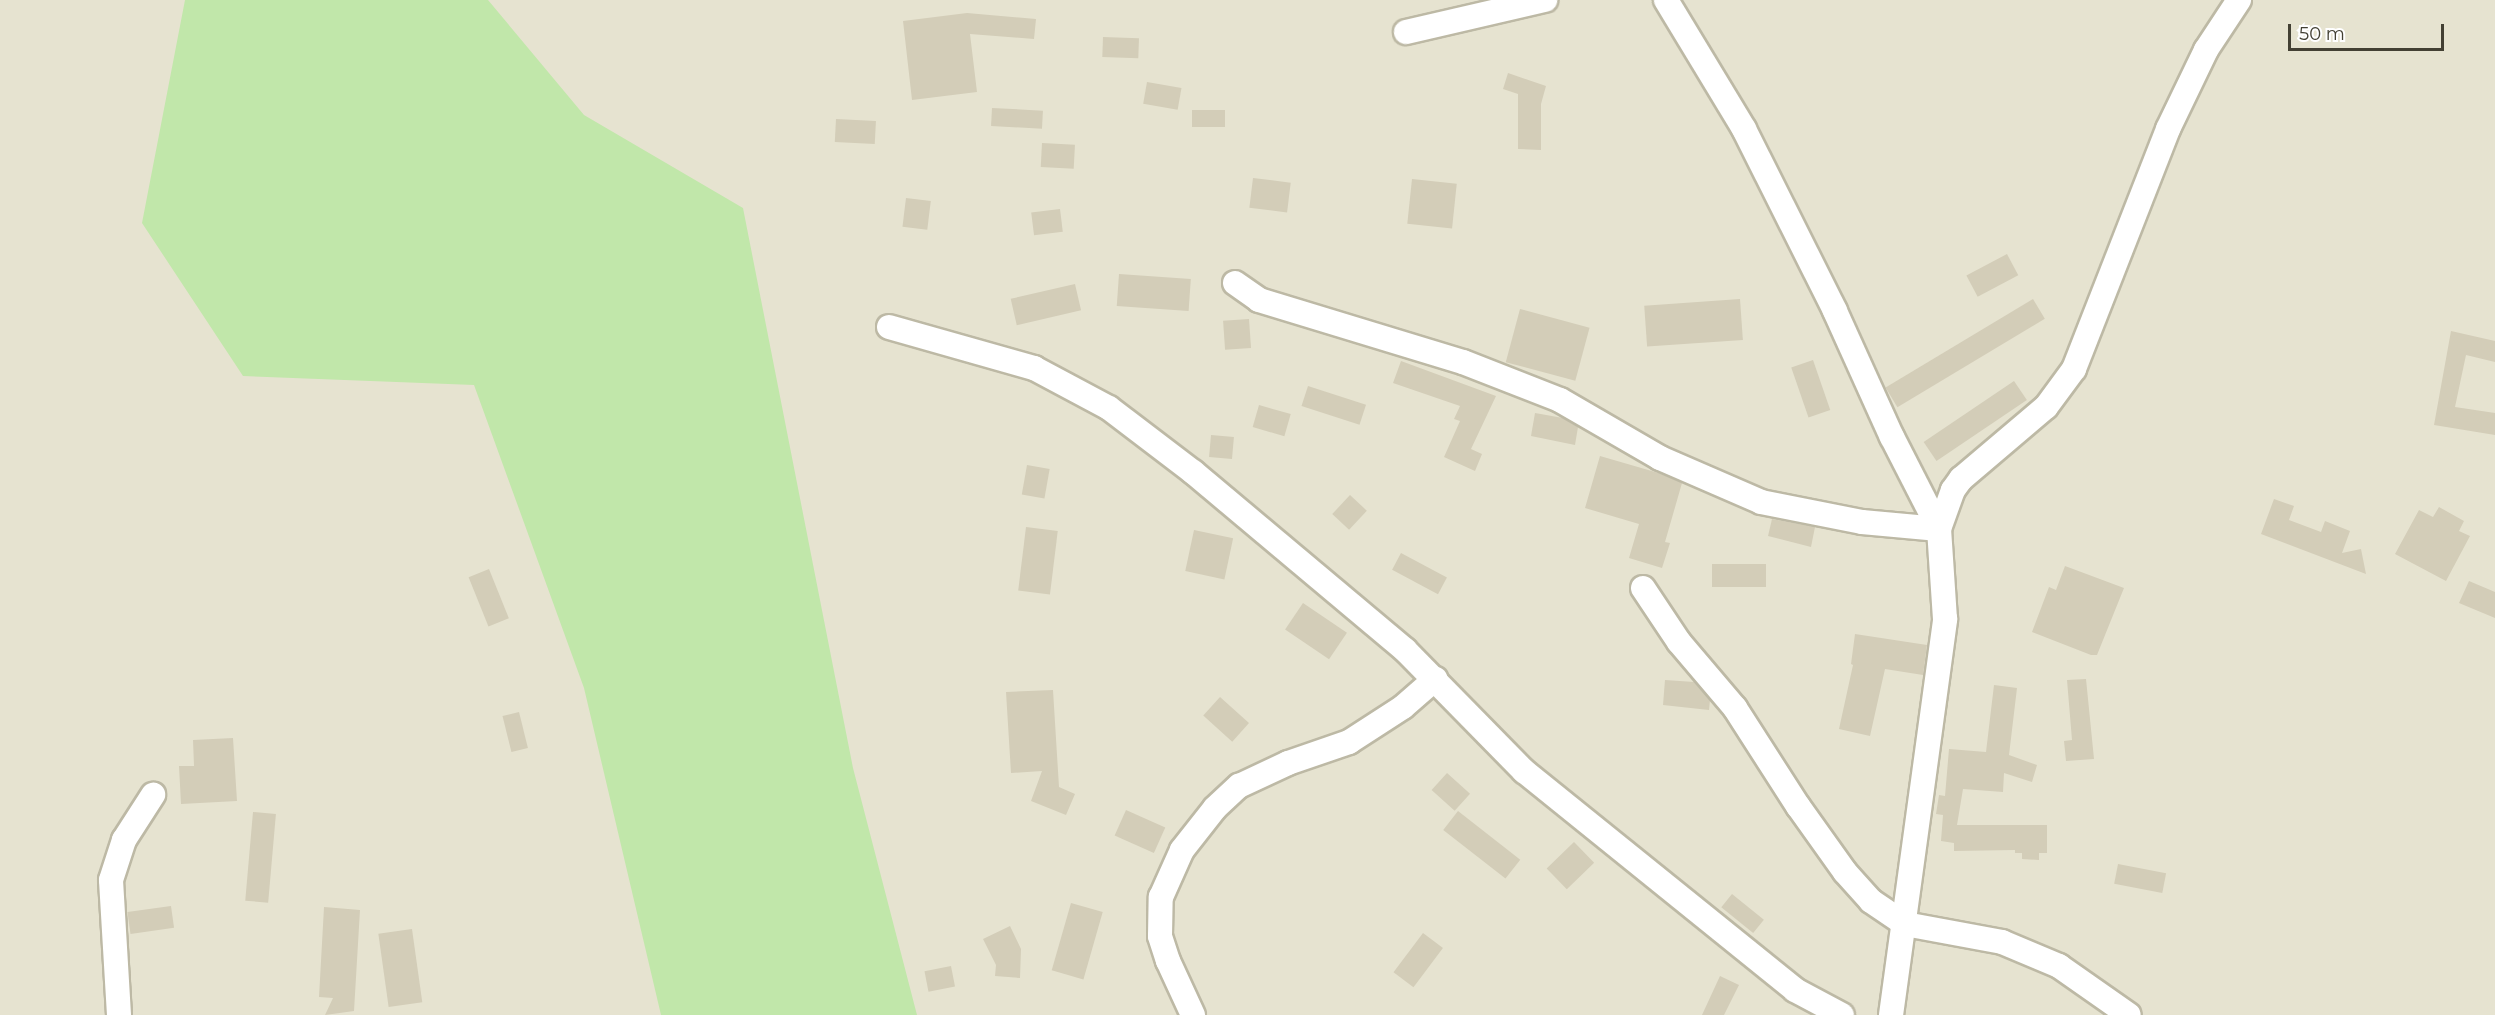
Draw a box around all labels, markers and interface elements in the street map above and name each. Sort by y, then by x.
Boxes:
scale bar [2291,12,2447,50]
text: 50 m [2299,23,2345,45]

